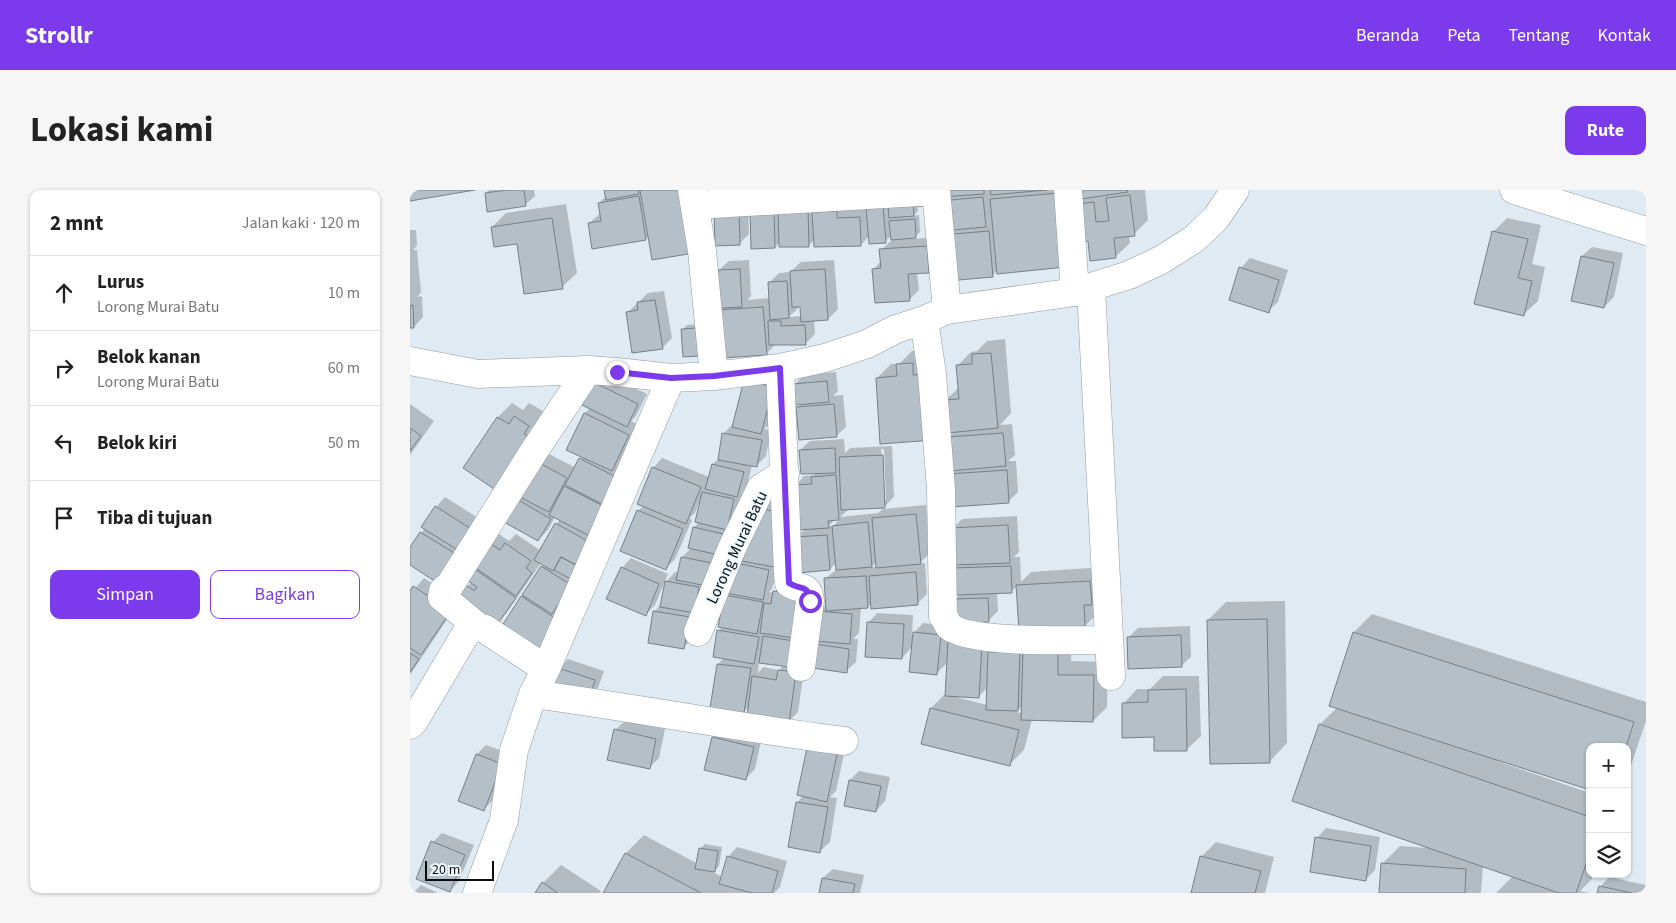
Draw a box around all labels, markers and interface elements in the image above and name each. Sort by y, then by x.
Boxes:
text: Strollr [25,18,93,53]
text: Beranda [1356,23,1419,48]
text: Peta [1447,23,1480,48]
text: Tentang [1508,23,1569,48]
text: Kontak [1597,23,1651,48]
text: Lokasi kami [30,105,213,155]
button: Rute [1565,106,1646,155]
text: 2 mnt [50,208,103,238]
text: Jalan kaki · 120 m [242,212,360,234]
text: Lurus [97,269,144,296]
icon: ahead [50,279,78,307]
text: 10 m [328,282,360,304]
text: Lorong Murai Batu [97,296,219,318]
text: Belok kanan [97,344,201,371]
icon: right [50,354,78,382]
text: 60 m [328,357,360,379]
route end [606,361,629,384]
text: Lorong Murai Batu [97,371,219,393]
icon: left [50,429,78,457]
text: Belok kiri [97,430,177,457]
text: 50 m [328,432,360,454]
street label: Lorong Murai Batu [701,487,773,608]
icon: arrive [50,504,78,532]
text: Tiba di tujuan [97,505,212,532]
button: Simpan [50,570,200,619]
button: Bagikan [210,570,360,619]
route start [799,590,822,613]
map controls [1586,743,1631,878]
button: + [1586,743,1631,788]
button: − [1586,788,1631,833]
button: layers [1586,833,1631,878]
scale bar [425,858,494,881]
text: 20 m [432,860,460,880]

